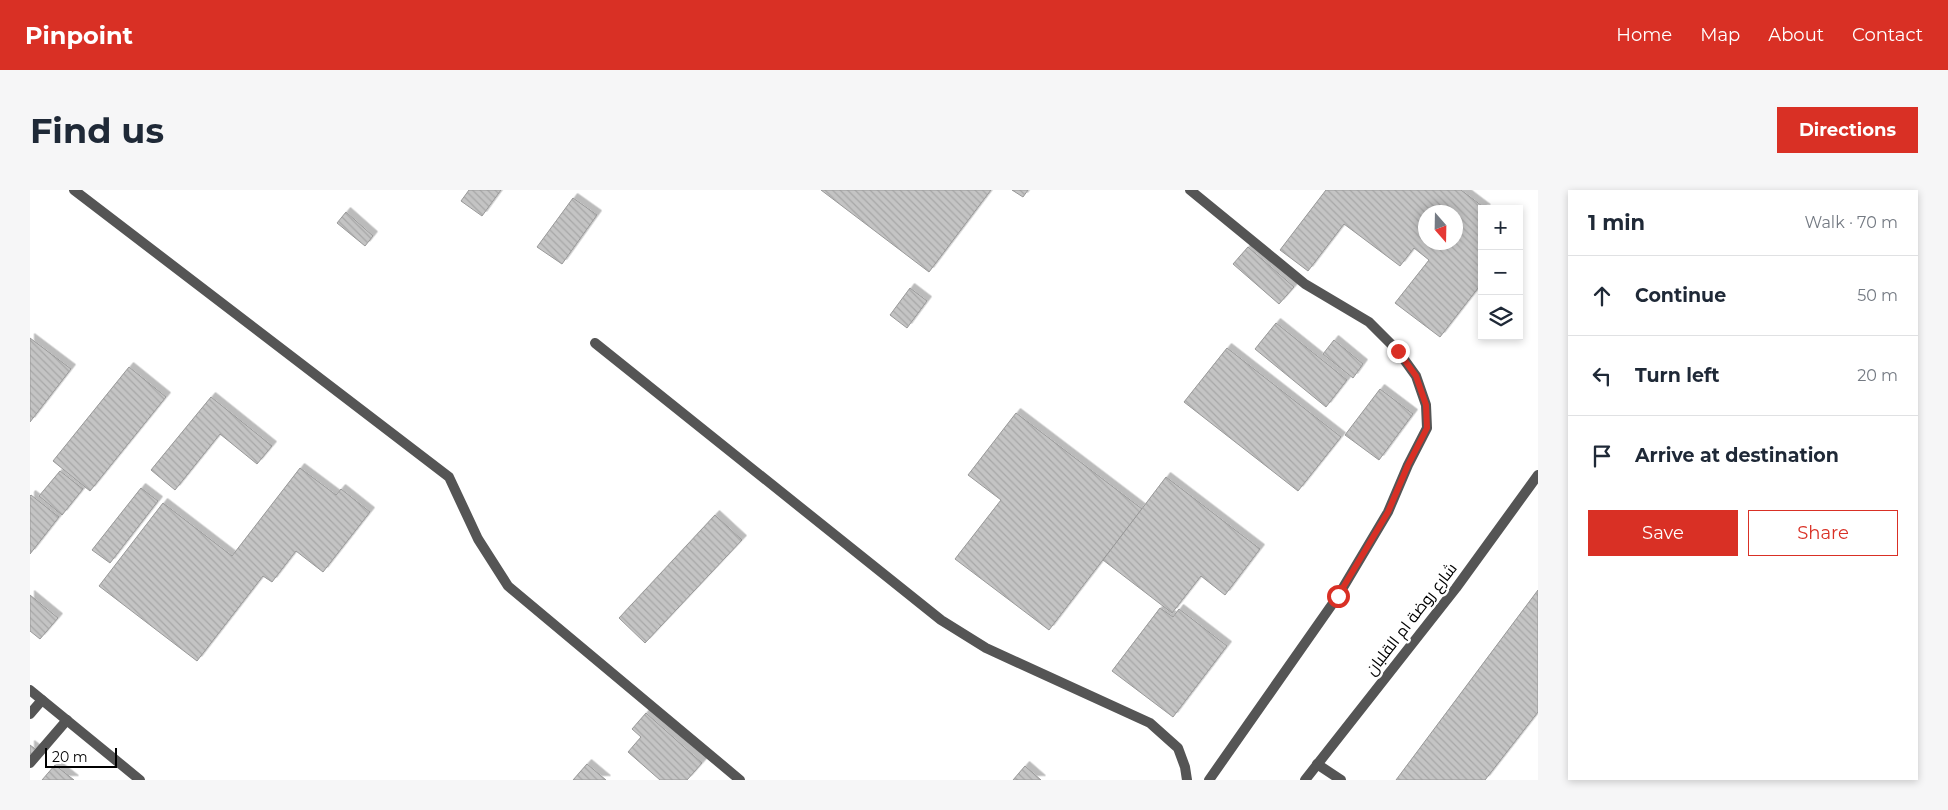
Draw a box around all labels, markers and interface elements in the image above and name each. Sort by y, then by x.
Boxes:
text: Pinpoint [25,21,133,50]
text: Home [1616,24,1672,46]
text: Map [1700,24,1740,46]
text: About [1768,24,1824,46]
text: Contact [1852,24,1923,46]
button: Directions [1777,107,1918,153]
text: Find us [30,109,164,152]
north arrow [1418,205,1463,250]
map controls [1478,205,1523,340]
button: + [1478,205,1523,250]
text: 1 min [1588,210,1645,235]
text: Walk · 70 m [1805,213,1898,232]
button: − [1478,250,1523,295]
icon: ahead [1588,282,1616,310]
text: Continue [1635,284,1726,307]
text: 50 m [1857,286,1898,305]
button: layers [1478,295,1523,340]
route end [1387,340,1410,363]
icon: left [1588,362,1616,390]
text: Turn left [1635,364,1720,387]
text: 20 m [1857,366,1898,385]
icon: arrive [1588,442,1616,470]
text: Arrive at destination [1635,444,1839,467]
button: Save [1588,510,1738,556]
button: Share [1748,510,1898,556]
street label: شارع روضة ام القلبان [1361,559,1462,680]
route start [1327,585,1350,608]
scale bar [45,745,118,768]
text: 20 m [52,748,88,766]

